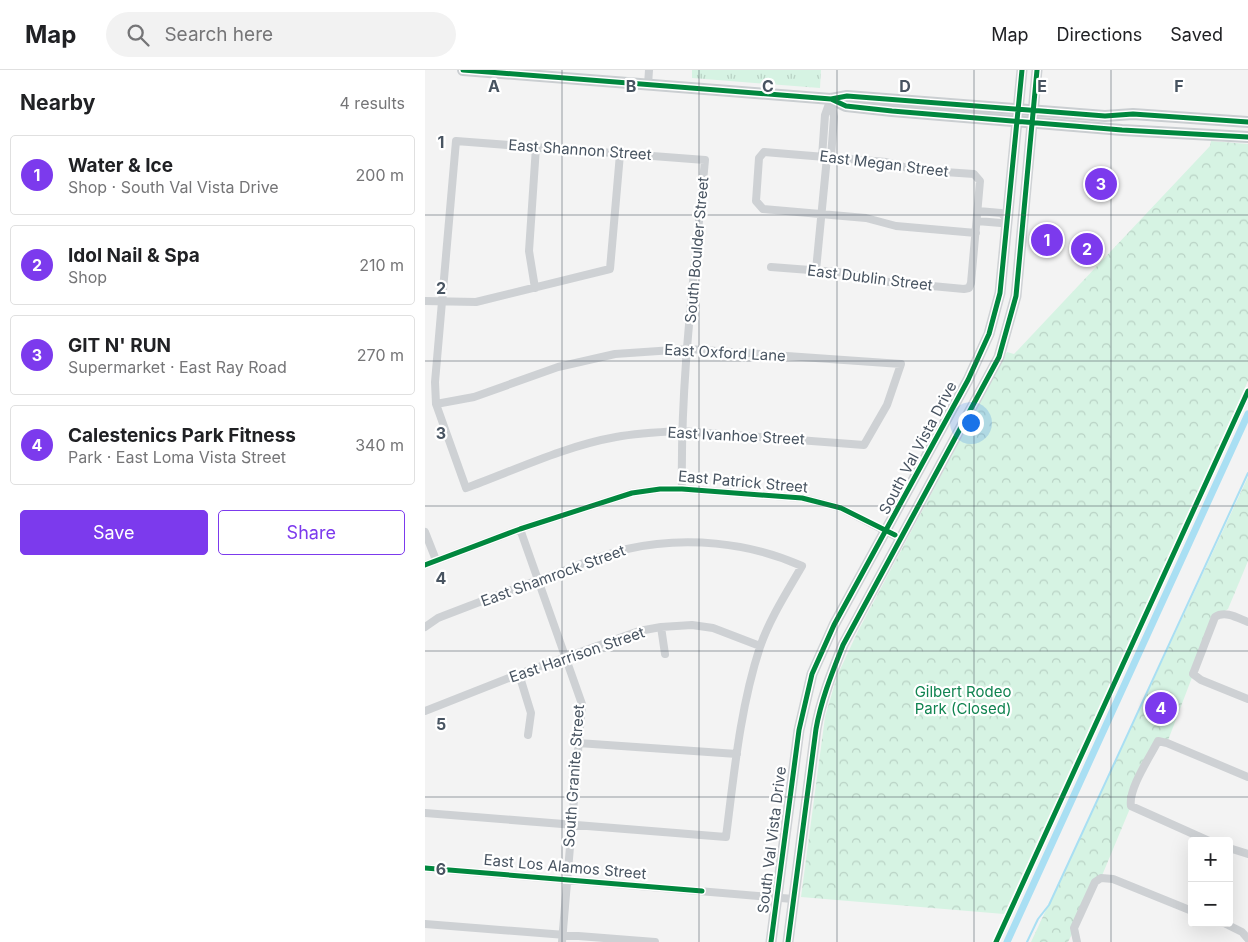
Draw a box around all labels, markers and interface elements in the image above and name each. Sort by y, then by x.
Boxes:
search box [106,12,456,57]
text: Map [25,20,76,49]
icon: search [124,21,152,49]
text: Search here [164,23,273,46]
text: Map [991,24,1029,45]
text: Directions [1057,24,1142,45]
text: Saved [1170,24,1223,45]
text: A [488,76,500,96]
text: B [626,76,636,96]
text: C [762,76,774,96]
text: D [899,76,911,96]
text: E [1037,76,1047,96]
text: F [1174,76,1184,96]
text: Nearby [20,90,95,115]
text: 4 results [340,93,405,113]
text: 1 [438,132,444,152]
street label: East Shannon Street [508,135,652,164]
street label: East Megan Street [818,146,950,181]
text: Water & Ice [68,154,173,177]
text: 1 [34,165,40,185]
text: 200 m [356,165,404,185]
pin: 3 [1085,165,1117,203]
street label: South Boulder Street [681,176,712,324]
text: Shop · South Val Vista Drive [68,177,279,197]
pin: 1 [1031,221,1063,259]
pin: 2 [1071,230,1103,268]
text: Idol Nail & Spa [68,244,200,267]
text: 2 [32,255,42,275]
text: 210 m [359,255,404,275]
street label: East Dublin Street [806,260,934,295]
text: Shop [68,267,107,287]
text: 2 [436,278,446,298]
text: GIT N' RUN [68,334,171,357]
street label: East Oxford Lane [664,340,786,365]
text: 3 [32,345,42,365]
text: 270 m [357,345,404,365]
text: Supermarket · East Ray Road [68,357,287,377]
street label: South Val Vista Drive [874,378,961,518]
your location [958,410,984,436]
street label: East Ivanhoe Street [667,422,805,449]
text: 3 [436,423,446,443]
text: Calestenics Park Fitness [68,424,296,447]
text: 4 [32,435,42,455]
text: 340 m [355,435,404,455]
text: Park · East Loma Vista Street [68,447,286,467]
street label: East Patrick Street [677,466,809,497]
button: Save [20,510,208,555]
button: Share [218,510,405,555]
street label: East Shamrock Street [478,541,628,610]
text: 4 [436,568,447,588]
street label: East Harrison Street [507,622,647,687]
park label: Gilbert Rodeo Park (Closed) [915,682,1011,718]
pin: 4 [1145,689,1177,727]
street label: South Granite Street [559,704,588,848]
text: 5 [436,714,446,734]
street label: South Val Vista Drive [753,765,790,915]
map controls [1188,837,1233,927]
button: + [1188,837,1233,882]
street label: East Los Alamos Street [483,850,647,883]
text: 6 [436,859,446,879]
button: − [1188,882,1233,927]

